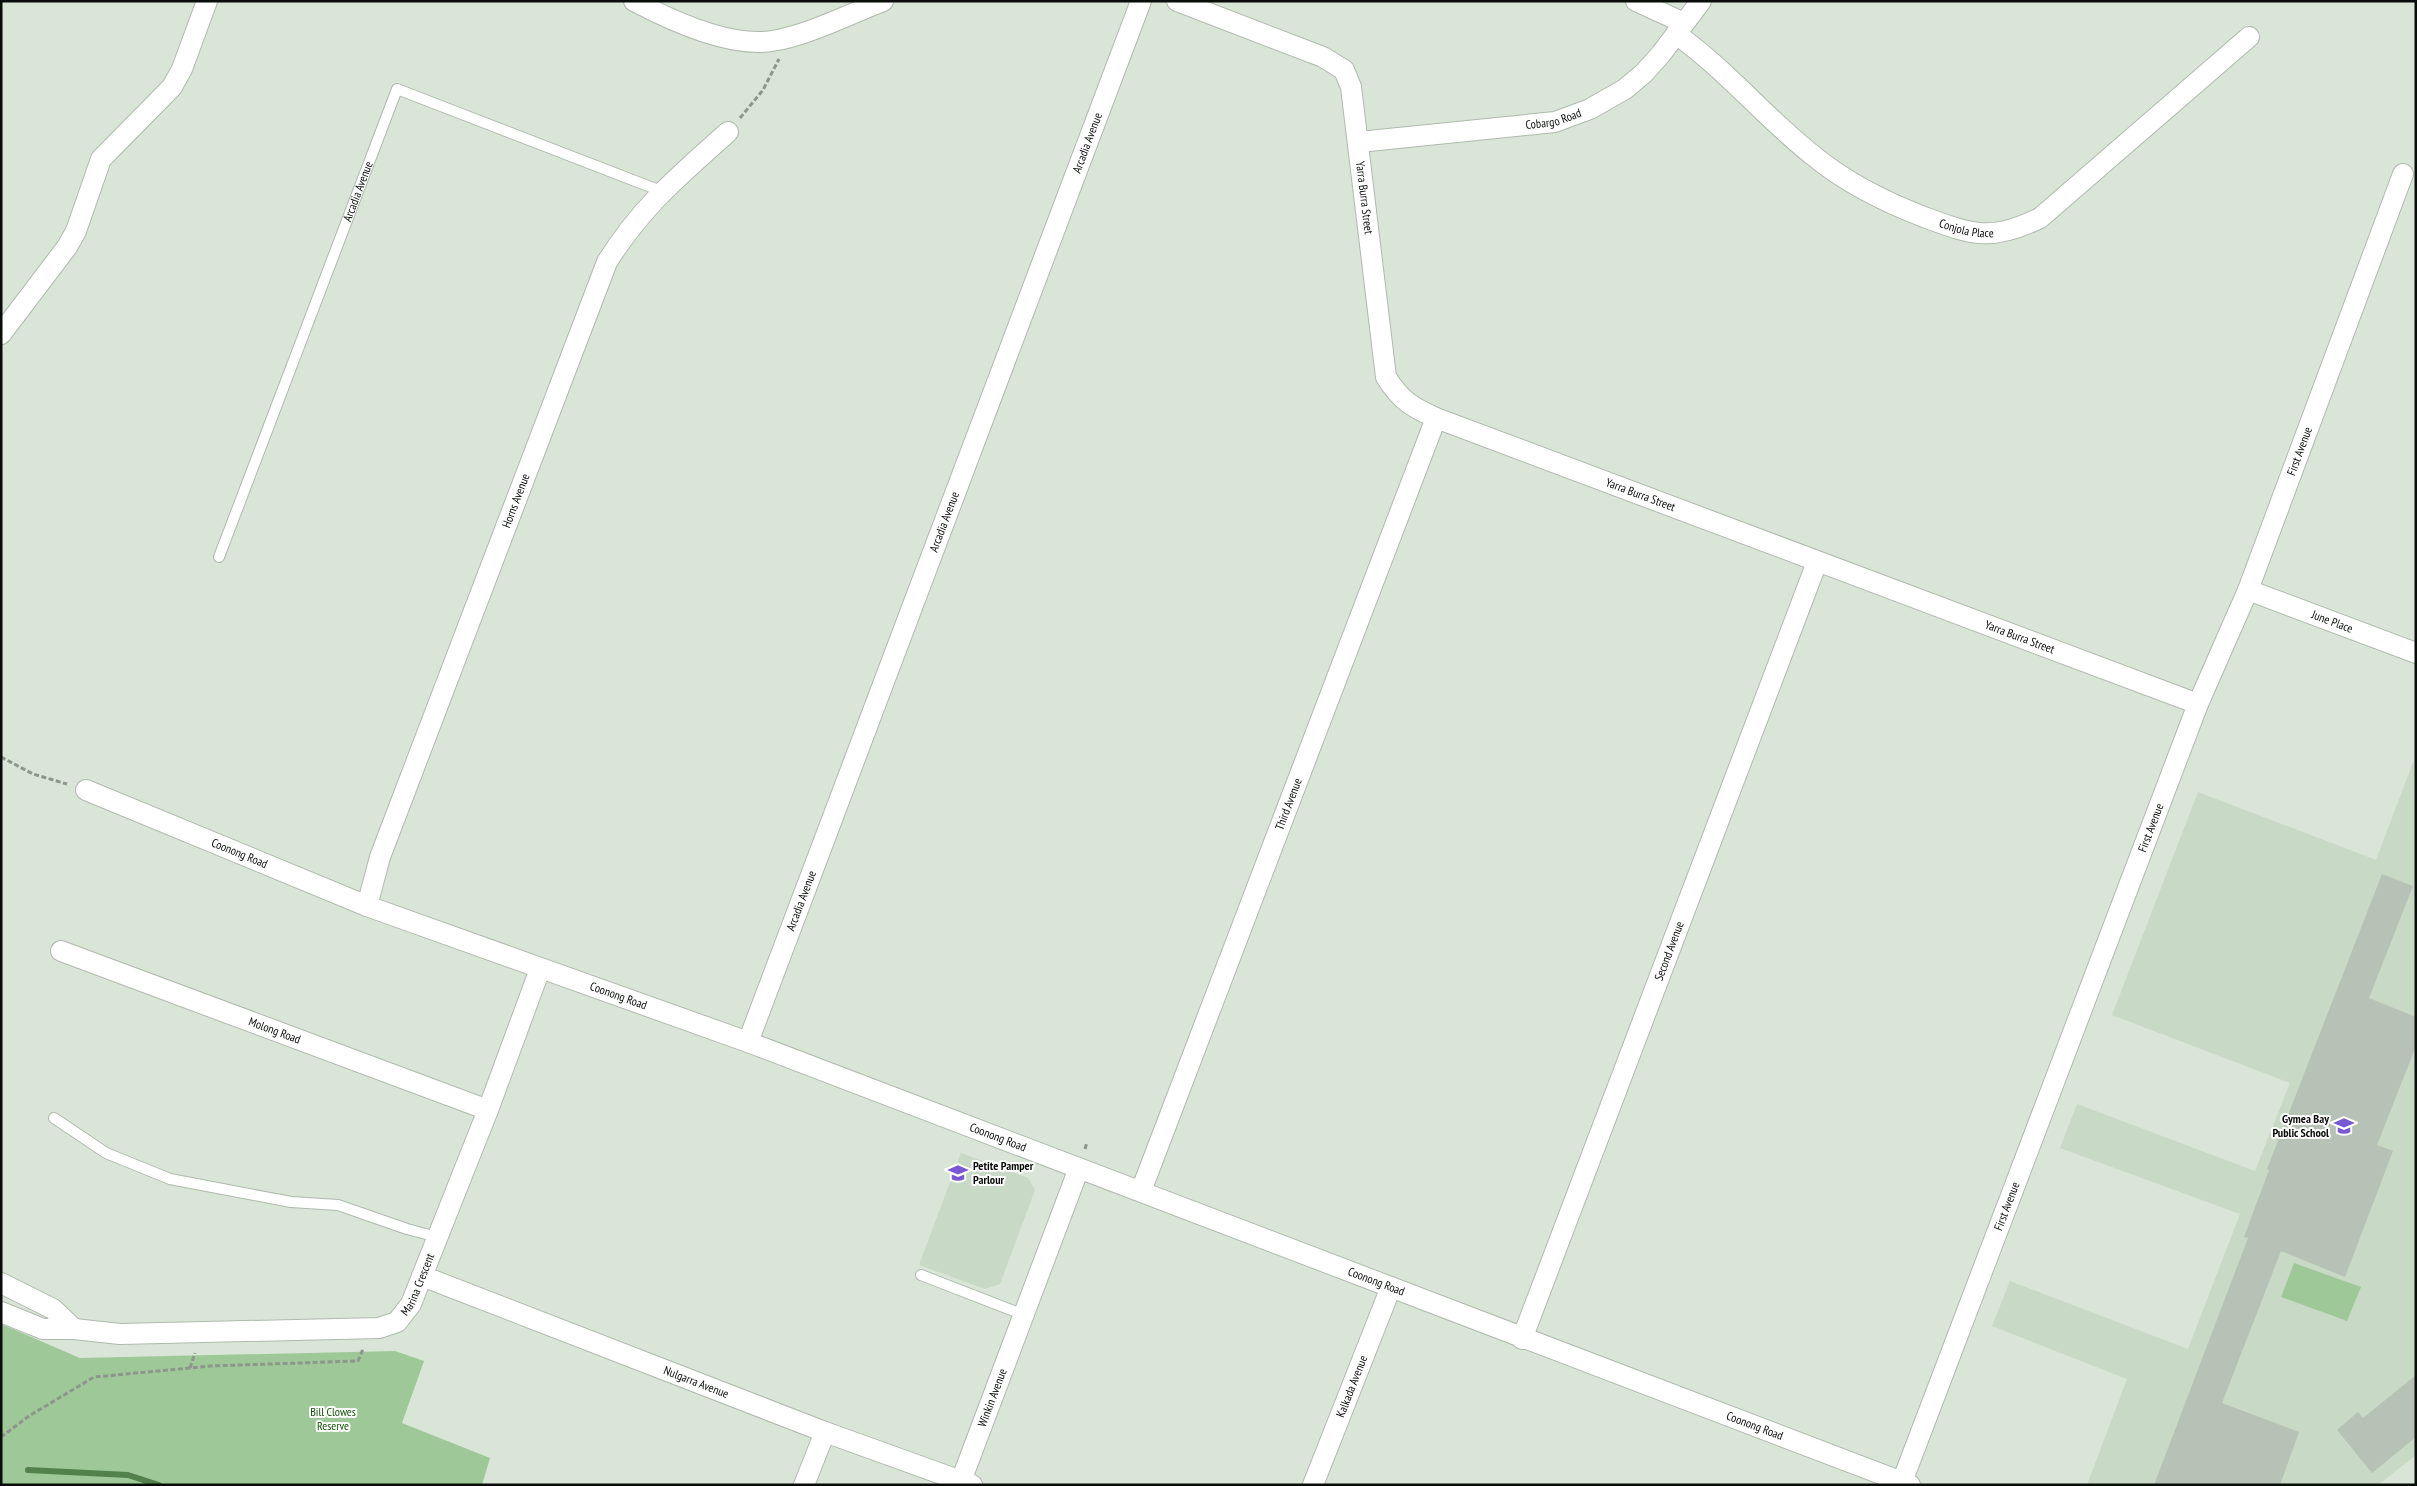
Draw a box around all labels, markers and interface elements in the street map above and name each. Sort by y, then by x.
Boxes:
street label: Cobargo Road [1525,105,1583,132]
street label: Arcadia Avenue [1069,110,1105,175]
street label: Arcadia Avenue [339,159,376,224]
street label: Yarra Burra Street [1353,160,1377,236]
street label: Conjola Place [1937,215,1994,240]
street label: First Avenue [2283,425,2315,477]
street label: Horns Avenue [498,471,533,530]
street label: Yarra Burra Street [1604,474,1678,514]
street label: Arcadia Avenue [926,489,962,554]
street label: June Place [2309,606,2355,636]
street label: Yarra Burra Street [1983,617,2057,657]
street label: Third Avenue [1271,776,1305,832]
street label: First Avenue [2134,801,2167,854]
street label: Coonong Road [209,835,270,871]
street label: Arcadia Avenue [783,868,819,933]
street label: Second Avenue [1651,919,1687,983]
street label: Coonong Road [588,978,649,1012]
street label: Molong Road [247,1014,303,1047]
place label: Gymea Bay Public School [2272,1111,2329,1140]
school or university icon: Gymea Bay Public School [2333,1115,2355,1137]
street label: Coonong Road [968,1119,1029,1154]
place label: Petite Pamper Parlour [973,1158,1034,1187]
school or university icon: Petite Pamper Parlour [947,1162,969,1184]
street label: First Avenue [1990,1180,2023,1233]
street label: Marina Crescent [397,1250,438,1318]
street label: Coonong Road [1346,1263,1407,1299]
street label: Kalkada Avenue [1332,1353,1370,1419]
street label: Nulgarra Avenue [662,1362,731,1401]
street label: Winkin Avenue [974,1366,1010,1429]
park label: Bill Clowes Reserve [310,1404,356,1433]
street label: Coonong Road [1724,1408,1785,1443]

